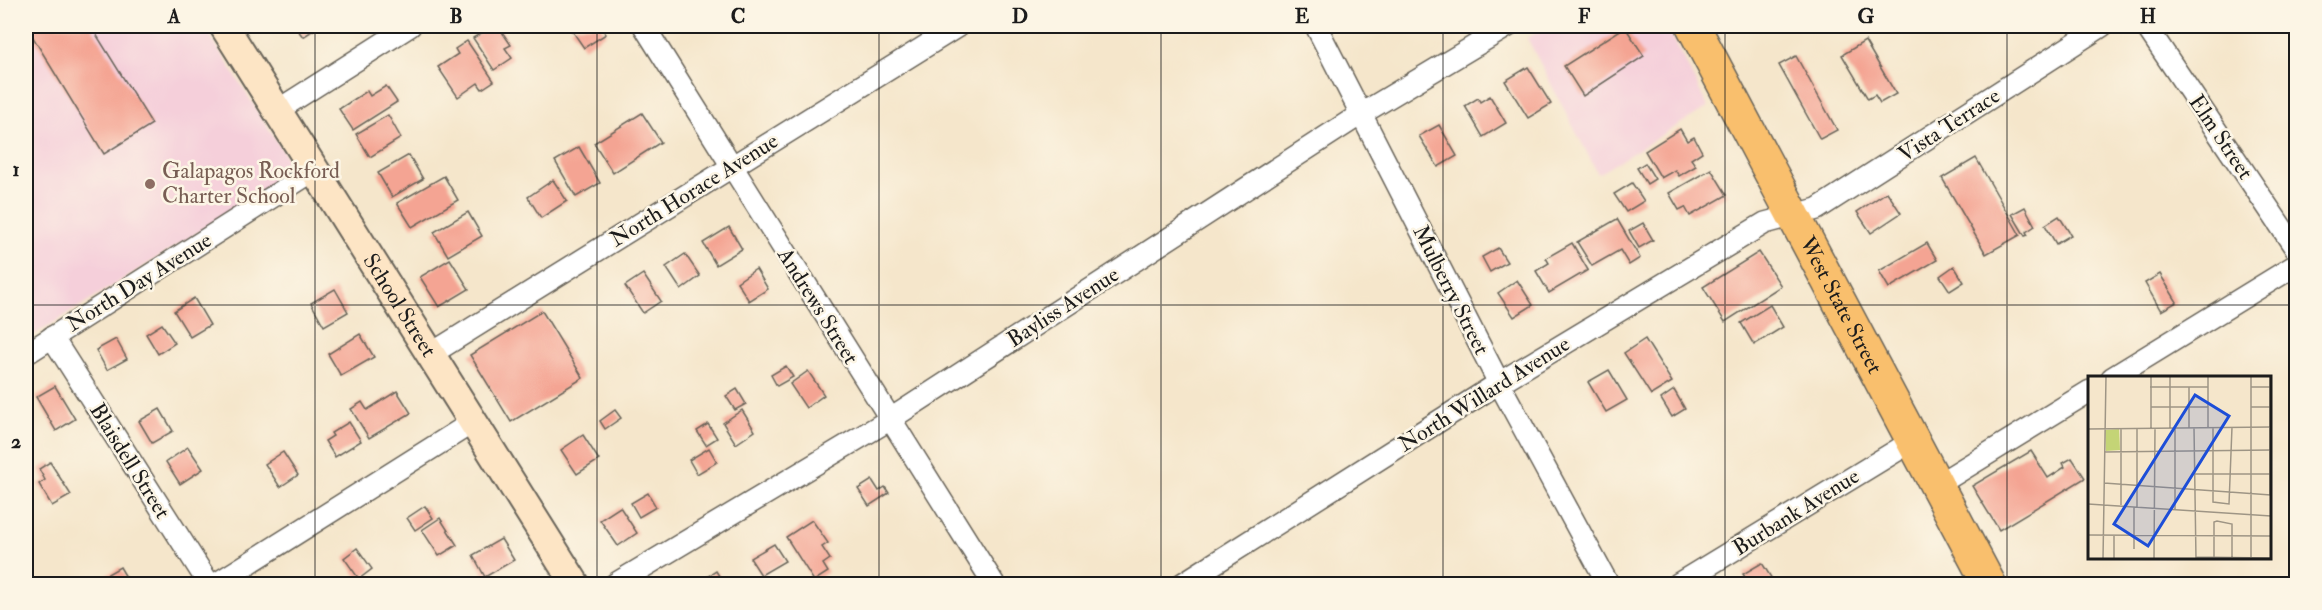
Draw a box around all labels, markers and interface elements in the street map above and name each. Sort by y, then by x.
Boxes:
text: A [167,4,181,29]
text: B [449,4,463,29]
text: C [731,4,745,29]
text: D [1012,4,1028,29]
text: E [1295,4,1310,29]
text: F [1578,4,1591,29]
text: G [1858,4,1875,29]
text: H [2140,4,2156,29]
street label: Vista Terrace [1893,82,2005,168]
street label: Elm Street [2182,89,2260,185]
street label: North Horace Avenue [605,127,783,253]
text: 1 [12,157,20,182]
place label: Galapagos Rockford Charter School [162,157,340,210]
marker: Galapagos Rockford Charter School [143,177,157,191]
street label: Mulberry Street [1406,221,1496,359]
street label: North Day Avenue [61,226,217,338]
street label: West State Street [1793,231,1889,379]
street label: Andrews Street [771,242,865,369]
street label: School Street [357,248,443,362]
street label: Bayliss Avenue [1002,260,1124,354]
street label: North Willard Avenue [1393,330,1575,458]
inset map [2088,376,2271,559]
street label: Blaisdell Street [83,398,177,524]
text: 2 [11,429,21,454]
street label: Burbank Avenue [1728,462,1864,562]

